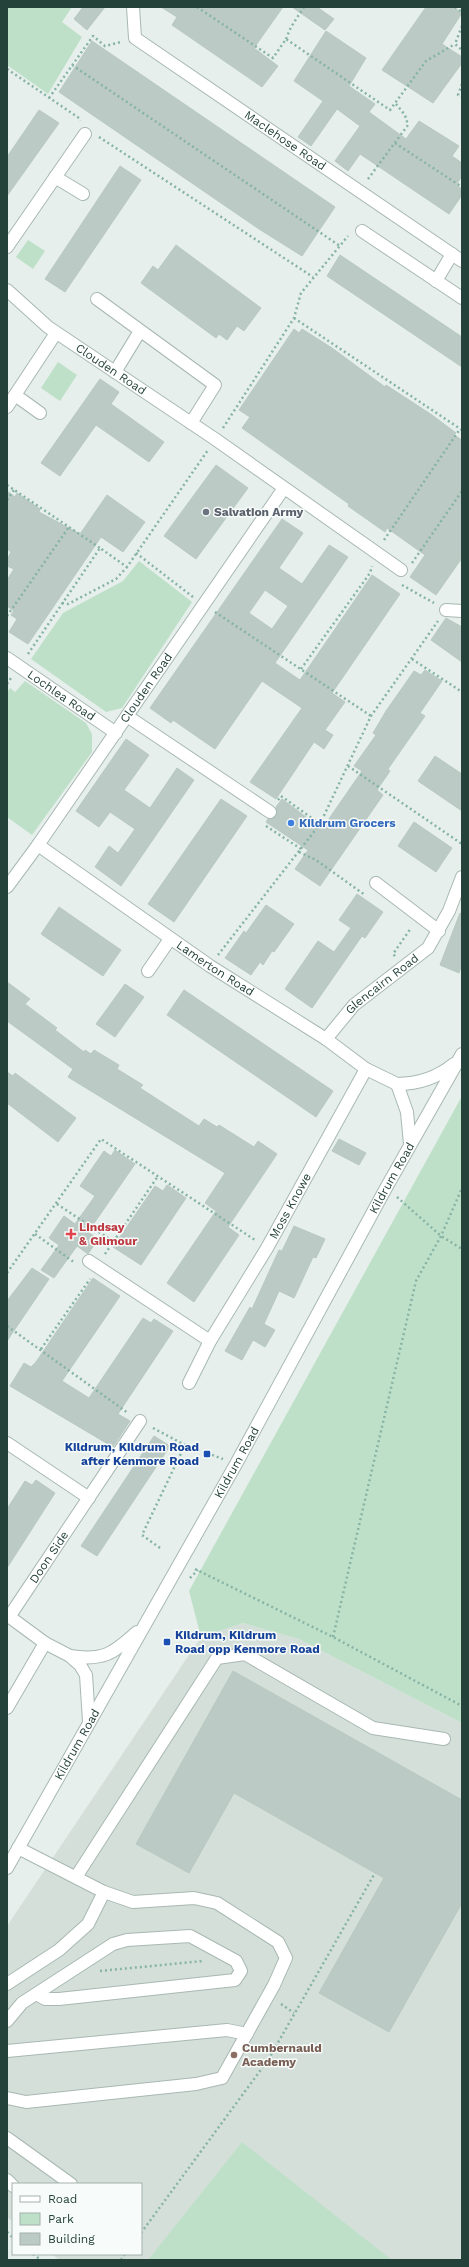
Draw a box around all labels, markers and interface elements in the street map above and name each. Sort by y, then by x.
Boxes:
street label: Maclehose Road [242,108,329,173]
street label: Clouden Road [73,341,149,398]
place label: Salvation Army [214,505,304,519]
marker: Salvation Army [201,507,211,517]
street label: Clouden Road [117,650,175,726]
street label: Lochlea Road [25,667,98,724]
place label: Kildrum Grocers [299,816,396,830]
marker: Kildrum Grocers [286,818,296,828]
street label: Lamerton Road [174,938,257,999]
street label: Glencairn Road [342,951,421,1017]
street label: Kildrum Road [366,1140,417,1216]
street label: Moss Knowe [266,1171,314,1241]
place label: Lindsay & Gilmour [79,1220,138,1248]
marker: Lindsay & Gilmour [66,1229,76,1239]
street label: Kildrum Road [211,1424,262,1501]
place label: Kildrum, Kildrum Road after Kenmore Road [65,1440,199,1468]
marker: Kildrum, Kildrum Road after Kenmore Road [202,1449,212,1459]
street label: Doon Side [27,1528,72,1586]
place label: Kildrum, Kildrum Road opp Kenmore Road [175,1628,320,1656]
marker: Kildrum, Kildrum Road opp Kenmore Road [162,1637,172,1647]
street label: Kildrum Road [51,1706,103,1782]
place label: Cumbernauld Academy [242,2041,322,2069]
marker: Cumbernauld Academy [229,2050,239,2060]
legend [12,2183,142,2255]
text: Road [48,2192,77,2206]
text: Park [48,2212,74,2226]
text: Building [48,2232,95,2246]

